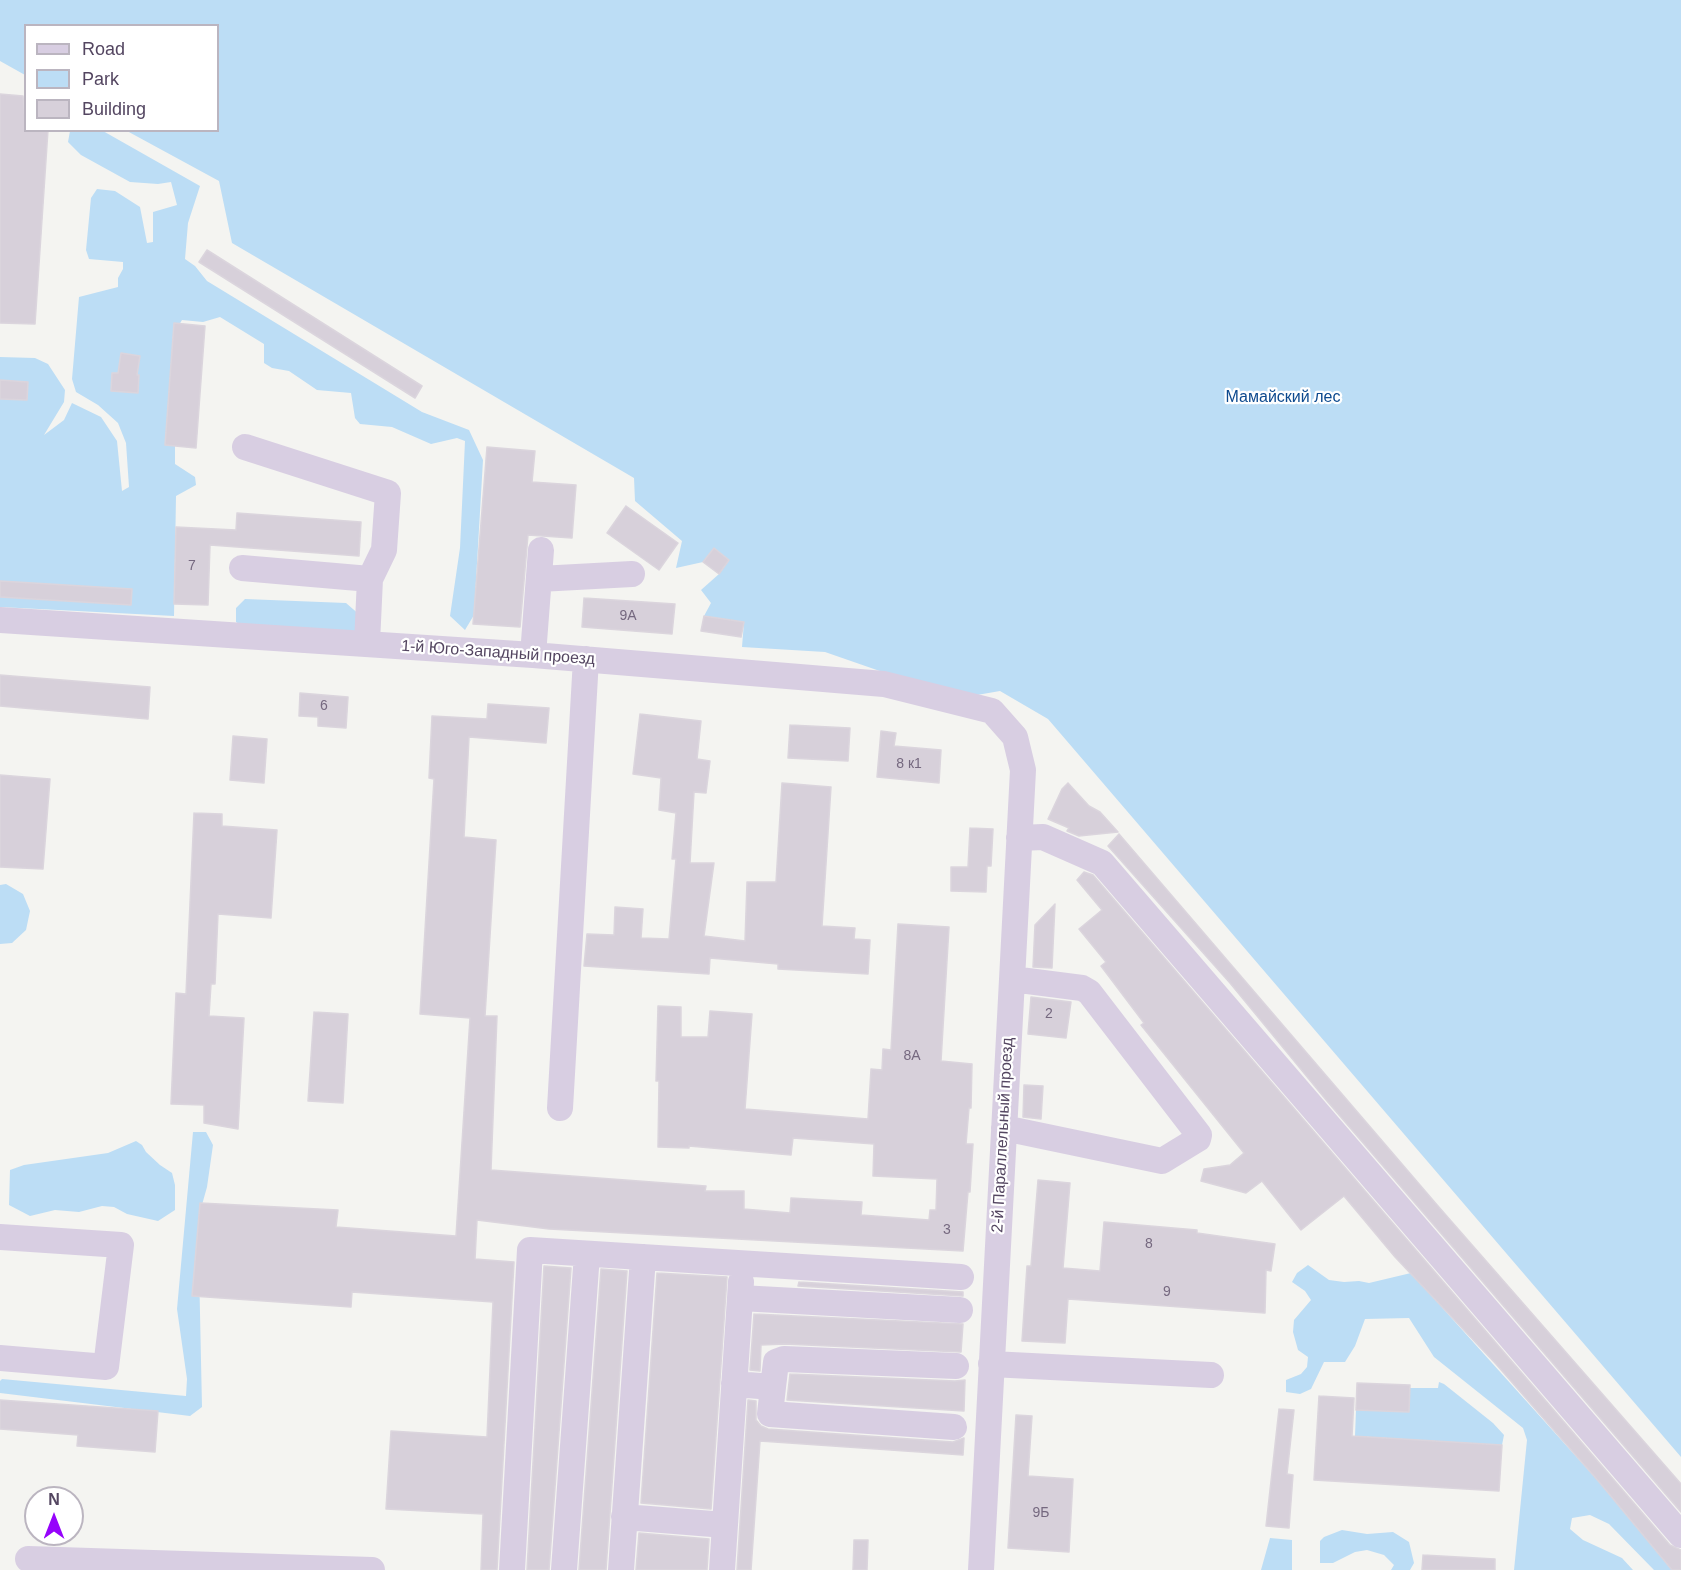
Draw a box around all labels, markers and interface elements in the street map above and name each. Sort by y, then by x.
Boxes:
legend [24,24,219,132]
text: Road [82,39,125,59]
text: Park [82,69,119,89]
text: Building [82,99,146,119]
park label: Мамайский лес [1226,388,1340,408]
house number: 7 [188,558,196,574]
house number: 9А [619,608,637,624]
street label: 1-й Юго-Западный проезд [401,637,595,669]
house number: 6 [320,698,328,714]
house number: 8 к1 [896,756,922,772]
house number: 2 [1045,1006,1053,1022]
street label: 2-й Параллельный проезд [988,1037,1018,1233]
house number: 8А [903,1048,921,1064]
house number: 3 [943,1222,951,1238]
house number: 8 [1145,1236,1153,1252]
house number: 9 [1163,1284,1171,1300]
north arrow [24,1486,84,1546]
text: N [48,1491,60,1508]
house number: 9Б [1033,1505,1049,1521]

